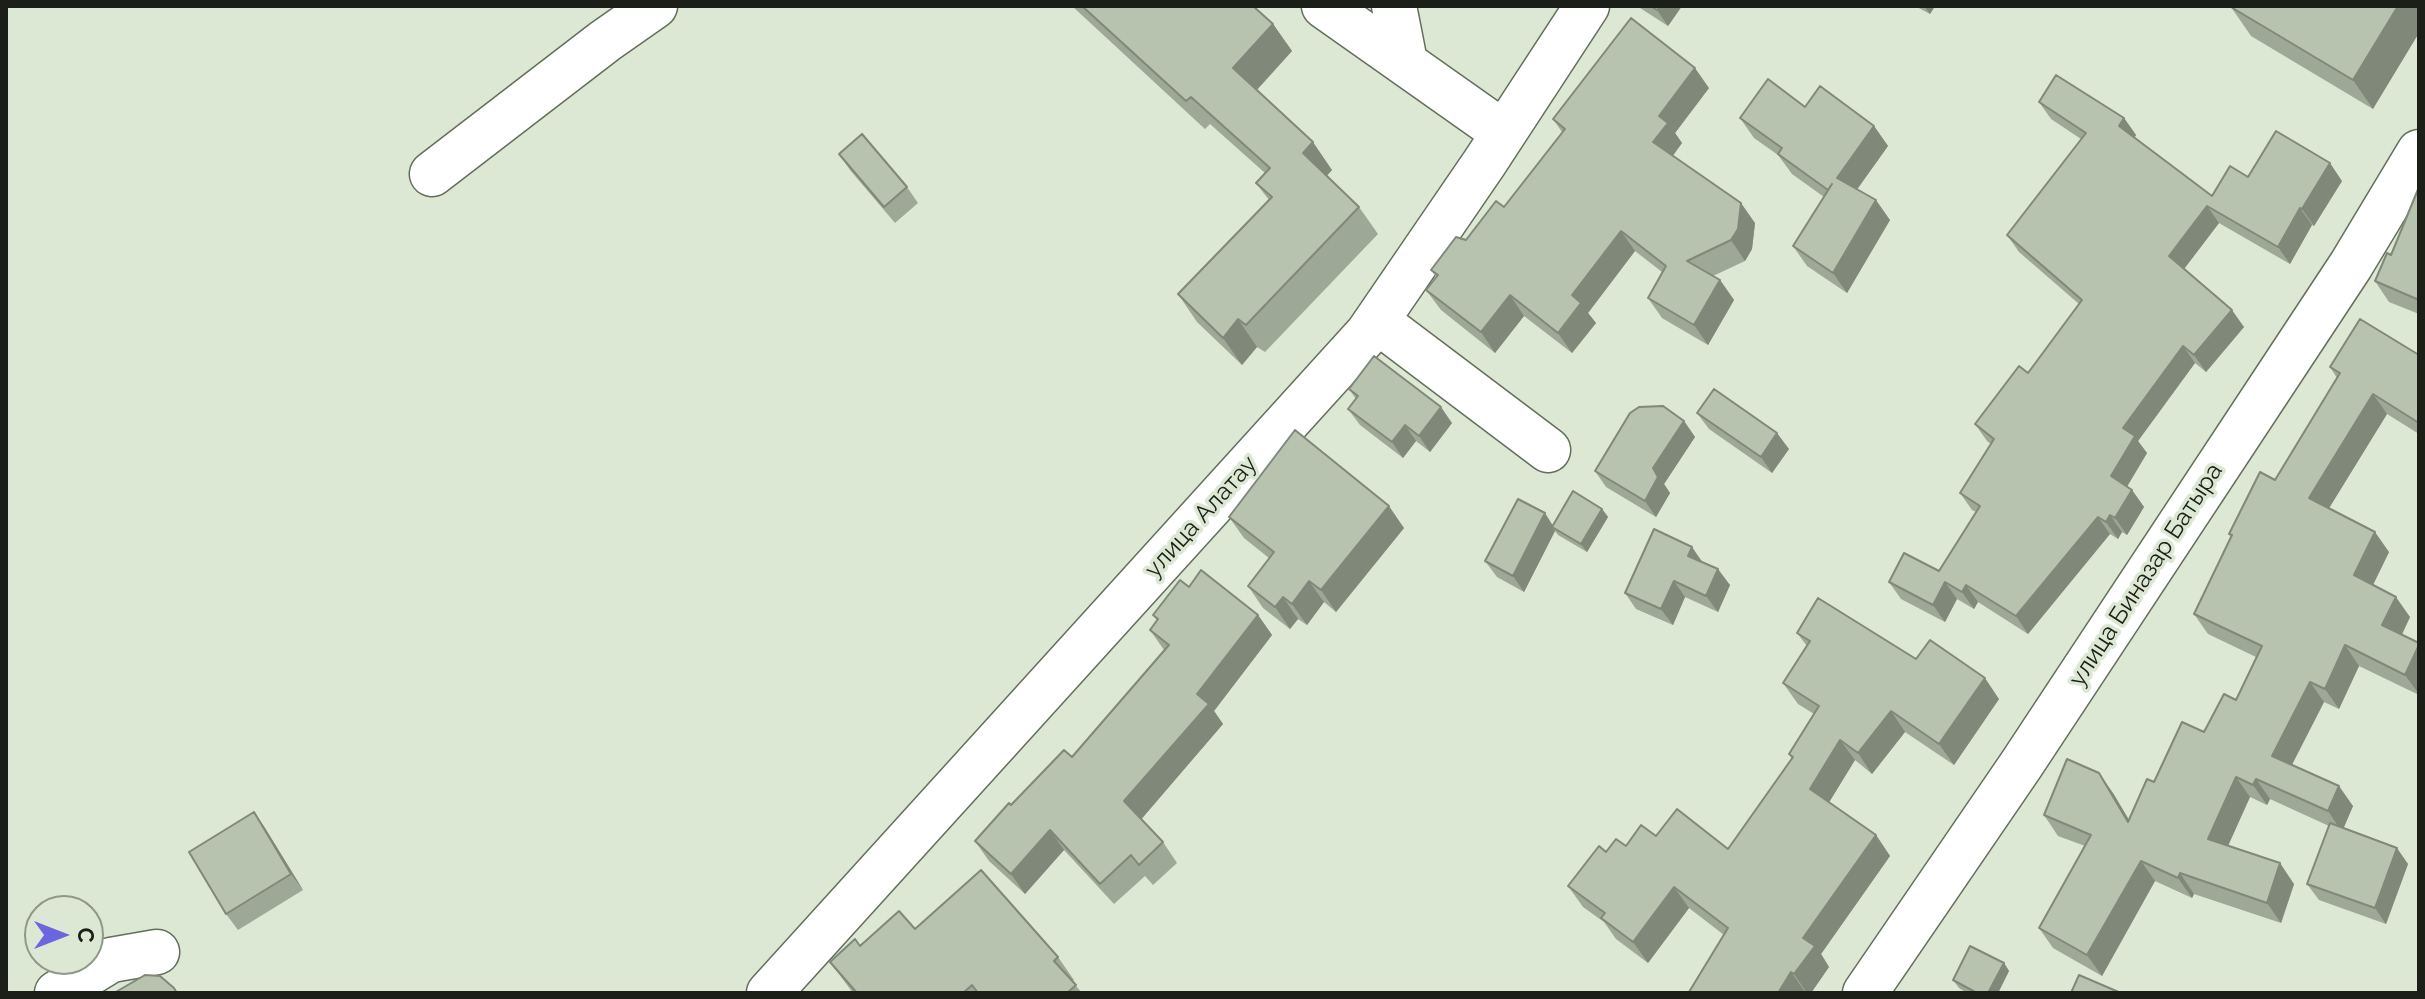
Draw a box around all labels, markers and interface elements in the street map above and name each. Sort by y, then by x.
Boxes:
street label: улица Алатау [1139,450,1263,584]
street label: улица Биназар Батыра [2063,458,2229,692]
north arrow [24,895,104,975]
text: С [73,927,99,943]

